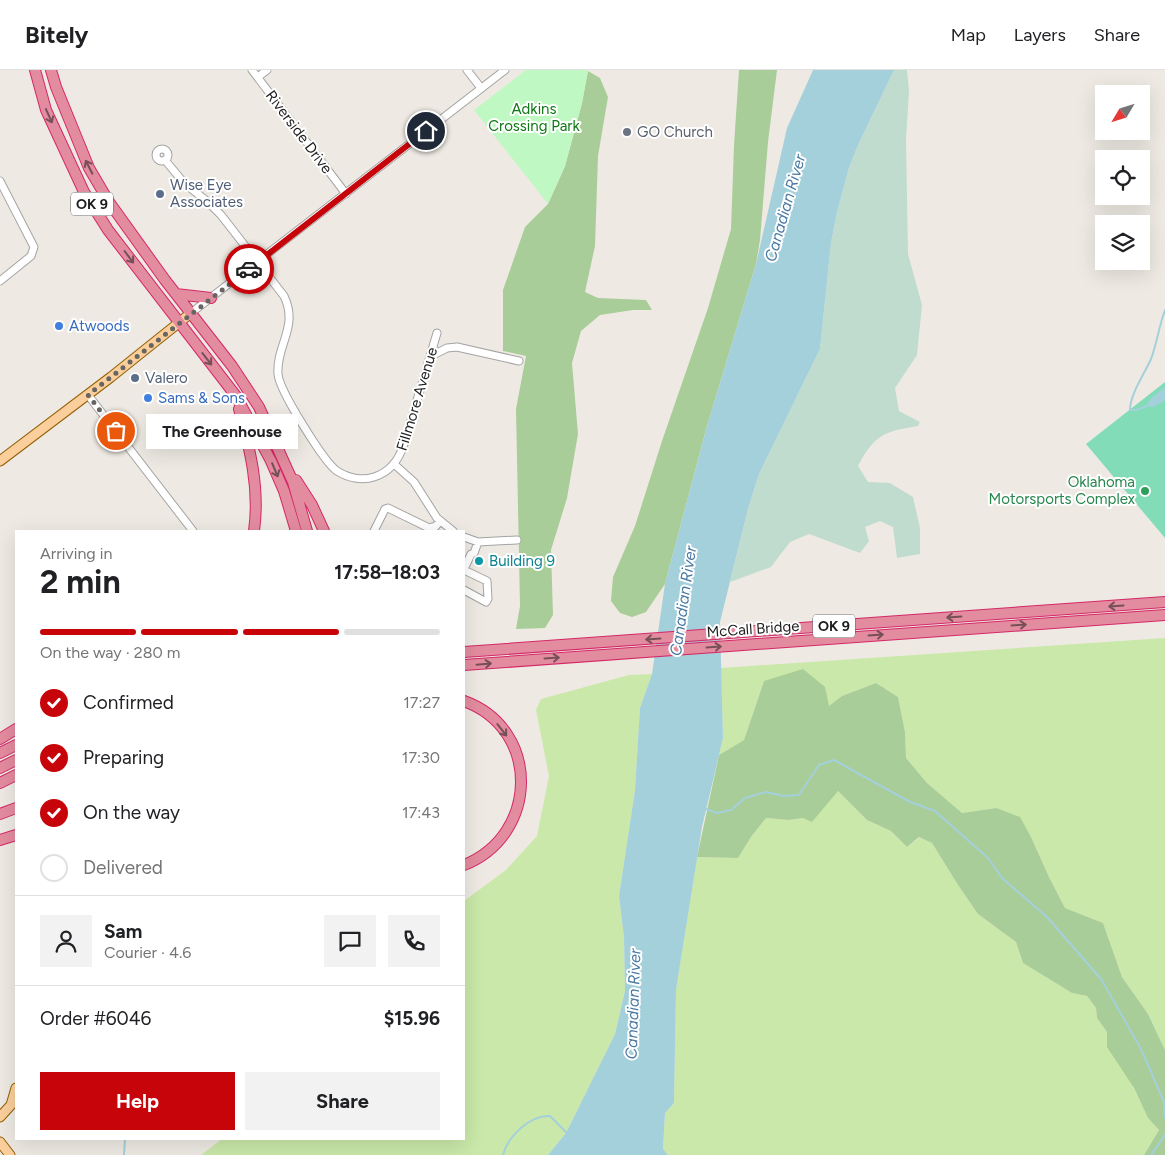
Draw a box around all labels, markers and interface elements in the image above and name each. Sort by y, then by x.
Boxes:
text: Bitely [25,20,88,49]
text: Map [951,24,986,46]
text: Layers [1014,24,1066,46]
text: Share [1094,24,1140,46]
north arrow [1095,85,1150,140]
map controls [1095,85,1150,270]
street label: Riverside Drive [262,87,336,177]
park label: Adkins Crossing Park [488,100,580,135]
one-way arrow [45,108,55,123]
pin [405,110,447,152]
icon: home [412,117,440,145]
place label: GO Church [637,123,713,141]
marker: GO Church [621,126,633,138]
button: locate [1095,150,1150,205]
water label: Canadian River [761,152,810,264]
one-way arrow [84,160,93,175]
place label: Wise Eye Associates [170,176,243,211]
marker: Wise Eye Associates [154,188,166,200]
road number: OK 9 [71,192,113,216]
button: layers [1095,215,1150,270]
courier [224,244,274,294]
one-way arrow [124,250,134,264]
icon: car [235,255,263,283]
place label: Atwoods [69,317,130,335]
marker: Atwoods [53,320,65,332]
street label: Fillmore Avenue [393,345,441,453]
one-way arrow [202,352,213,365]
place label: Valero [145,369,188,387]
marker: Valero [129,372,141,384]
place label: Sams & Sons [158,389,245,407]
marker: Sams & Sons [142,392,154,404]
pin [95,410,137,452]
callout: The Greenhouse [146,414,298,448]
icon: bag [102,417,130,445]
text: The Greenhouse [162,422,282,441]
one-way arrow [271,462,280,477]
place label: Oklahoma Motorsports Complex [989,473,1135,508]
marker: Oklahoma Motorsports Complex [1139,485,1151,497]
text: Arriving in [40,544,112,563]
water label: Canadian River [666,544,700,657]
place label: Building 9 [489,552,555,570]
marker: Building 9 [473,555,485,567]
text: 17:58–18:03 [334,561,440,584]
text: 2 min [40,563,121,601]
one-way arrow [1109,601,1125,610]
one-way arrow [947,613,963,622]
road number: OK 9 [813,614,855,638]
street label: McCall Bridge [706,617,800,641]
one-way arrow [1011,621,1027,630]
one-way arrow [868,631,884,640]
one-way arrow [645,634,661,643]
one-way arrow [706,642,722,651]
text: On the way · 280 m [40,643,180,662]
one-way arrow [544,654,560,663]
one-way arrow [475,659,491,668]
icon: check [40,689,68,717]
text: Confirmed [83,691,174,714]
text: 17:27 [403,693,440,712]
one-way arrow [497,723,508,736]
icon: check [40,744,68,772]
text: Preparing [83,746,164,769]
text: 17:30 [402,748,440,767]
icon: check [40,799,68,827]
text: On the way [83,801,180,824]
text: 17:43 [402,803,440,822]
text: Delivered [83,856,163,879]
button: person [40,915,92,967]
button: chat [324,915,376,967]
button: phone [388,915,440,967]
text: Sam [104,920,142,943]
text: Courier · 4.6 [104,943,191,962]
water label: Canadian River [622,948,644,1060]
text: Order #6046 [40,1007,151,1030]
text: $15.96 [384,1007,440,1030]
button: Help [40,1072,235,1130]
button: Share [245,1072,440,1130]

